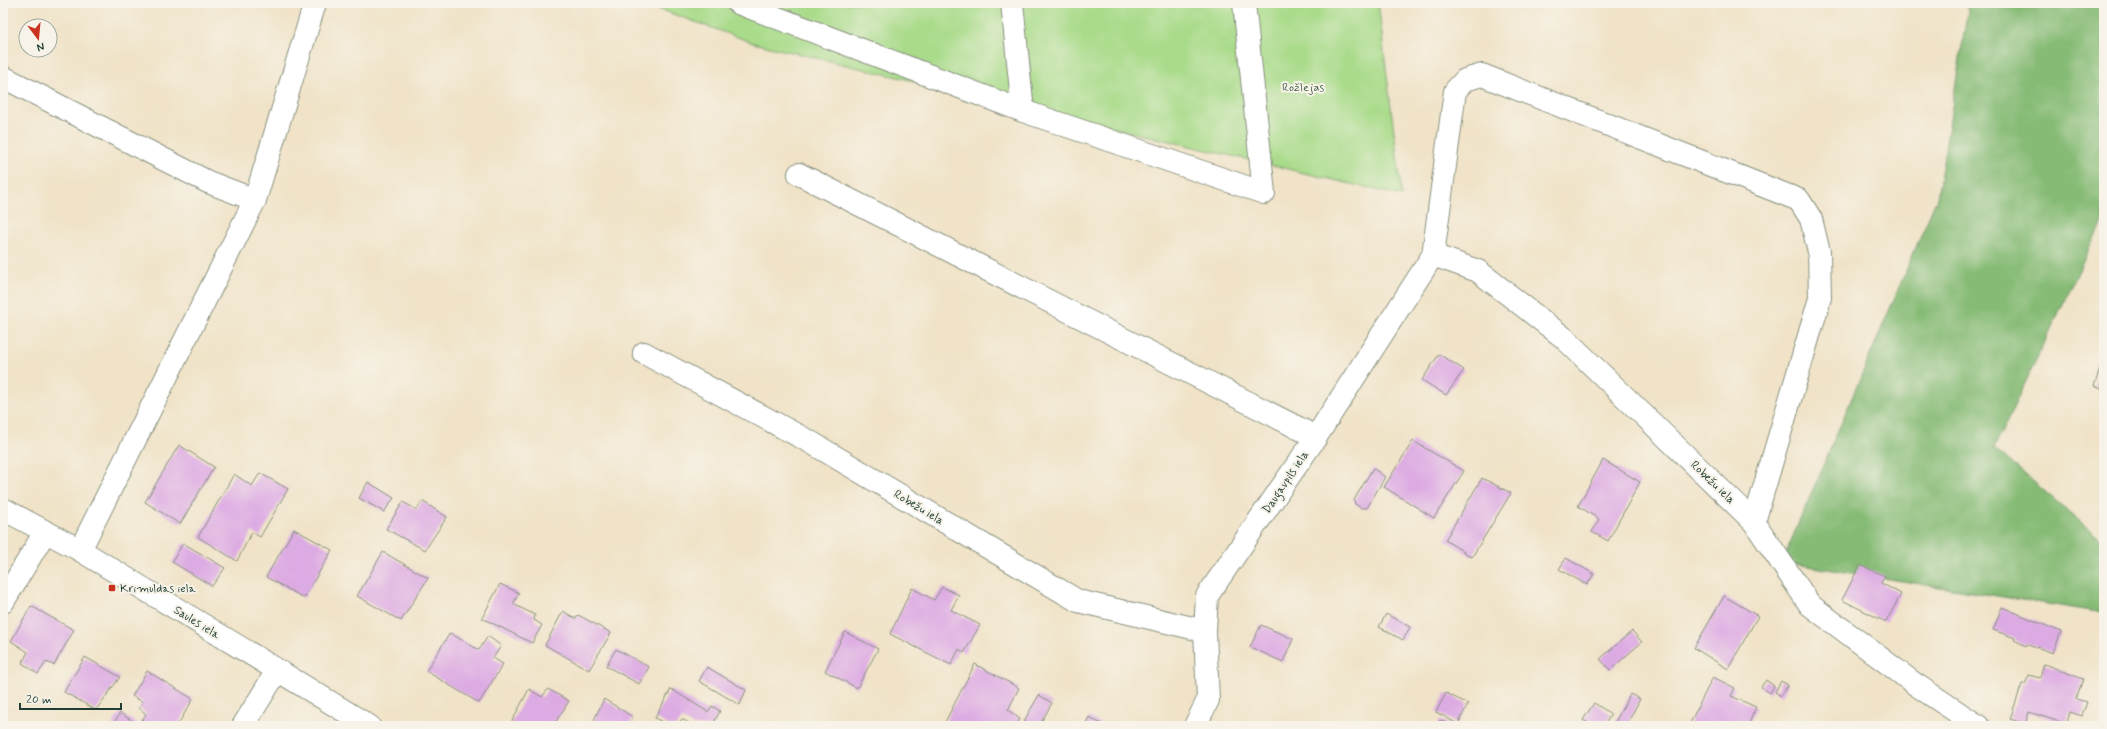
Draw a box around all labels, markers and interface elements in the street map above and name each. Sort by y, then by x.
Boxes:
north arrow [18,18,58,58]
text: N [35,39,46,54]
park label: Rožlejas [1282,80,1324,96]
street label: Daugavpils iela [1259,448,1314,518]
street label: Robežu iela [1687,458,1738,508]
street label: Robežu iela [890,487,947,529]
place label: Krimuldas iela [120,581,197,597]
marker: Krimuldas iela [107,583,117,593]
street label: Saules iela [170,602,223,644]
scale bar [20,685,121,711]
text: 20 m [26,692,52,708]

